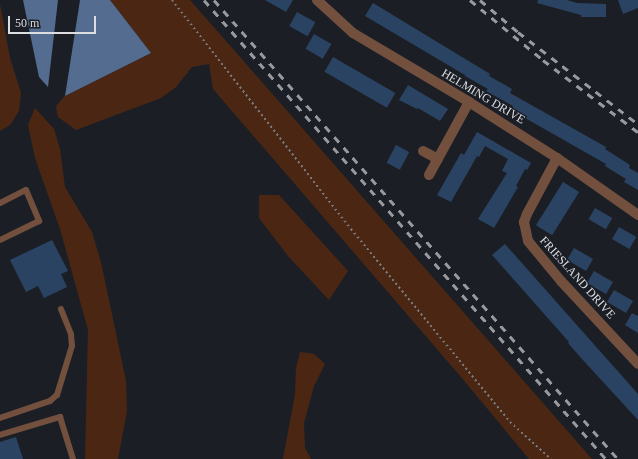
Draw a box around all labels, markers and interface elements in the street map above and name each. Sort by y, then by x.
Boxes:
scale bar [10,8,98,34]
text: 50 m [15,16,39,30]
street label: HELMING DRIVE [439,66,527,128]
street label: FRIESLAND DRIVE [536,234,618,322]

